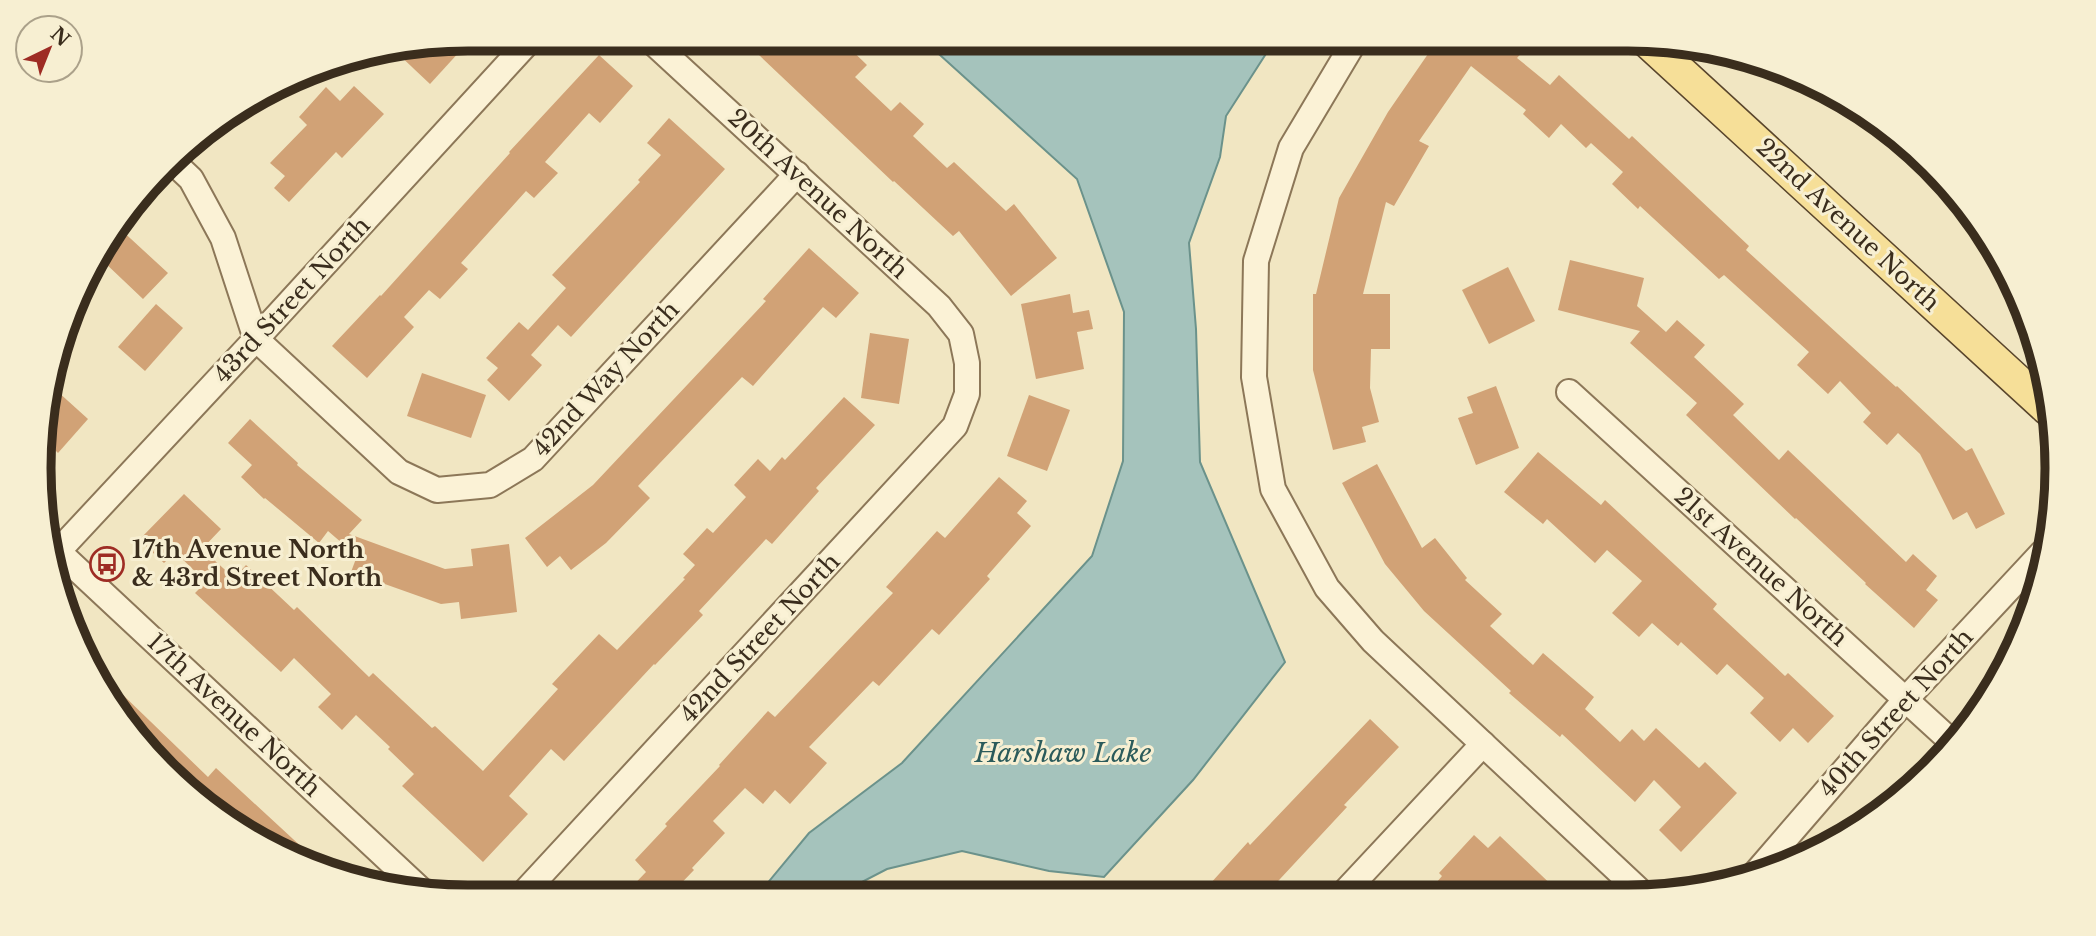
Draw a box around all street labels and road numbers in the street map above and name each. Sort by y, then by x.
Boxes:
street label: 20th Avenue North [722,103,914,284]
street label: 22nd Avenue North [1751,132,1946,317]
street label: 43rd Street North [207,211,376,388]
street label: 42nd Way North [526,295,685,462]
street label: 21st Avenue North [1669,481,1854,652]
street label: 42nd Street North [674,547,846,728]
street label: 40th Street North [1812,623,1979,803]
street label: 17th Avenue North [142,627,327,802]

